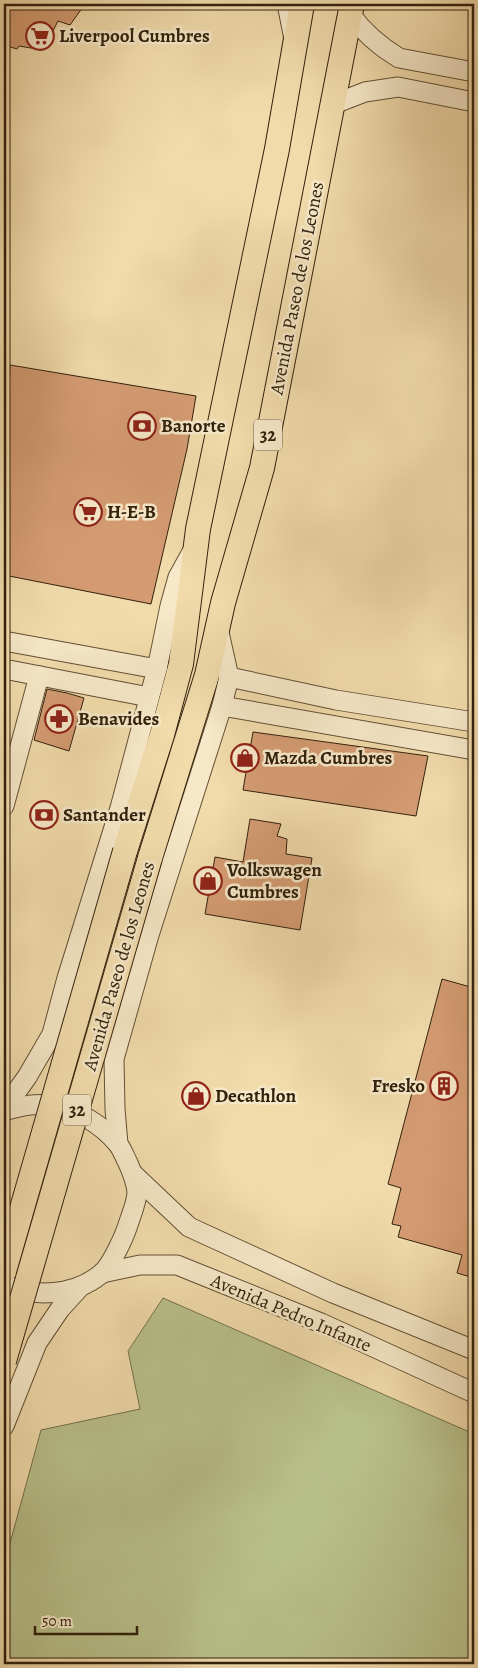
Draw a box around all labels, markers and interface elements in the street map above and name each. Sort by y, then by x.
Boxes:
supermarket icon: Liverpool Cumbres [25,21,55,51]
place label: Liverpool Cumbres [59,23,210,49]
street label: Avenida Paseo de los Leones [263,179,330,398]
bank icon: Banorte [127,411,157,441]
place label: Banorte [161,413,226,439]
road number: 32 [254,420,282,450]
supermarket icon: H-E-B [73,497,103,527]
place label: H-E-B [107,499,156,525]
pharmacy icon: Benavides [44,704,74,734]
place label: Benavides [78,706,160,732]
shop icon: Mazda Cumbres [230,743,260,773]
place label: Mazda Cumbres [264,745,392,771]
bank icon: Santander [29,800,59,830]
place label: Santander [63,802,146,828]
place label: Volkswagen Cumbres [226,857,322,905]
street label: Avenida Paseo de los Leones [76,858,161,1075]
shop icon: Volkswagen Cumbres [193,866,223,896]
building icon: Fresko [429,1071,459,1101]
place label: Fresko [372,1073,425,1099]
shop icon: Decathlon [181,1081,211,1111]
place label: Decathlon [215,1083,296,1109]
road number: 32 [63,1094,91,1126]
street label: Avenida Pedro Infante [206,1267,375,1359]
scale bar [35,1603,138,1635]
text: 50 m [42,1611,72,1631]

